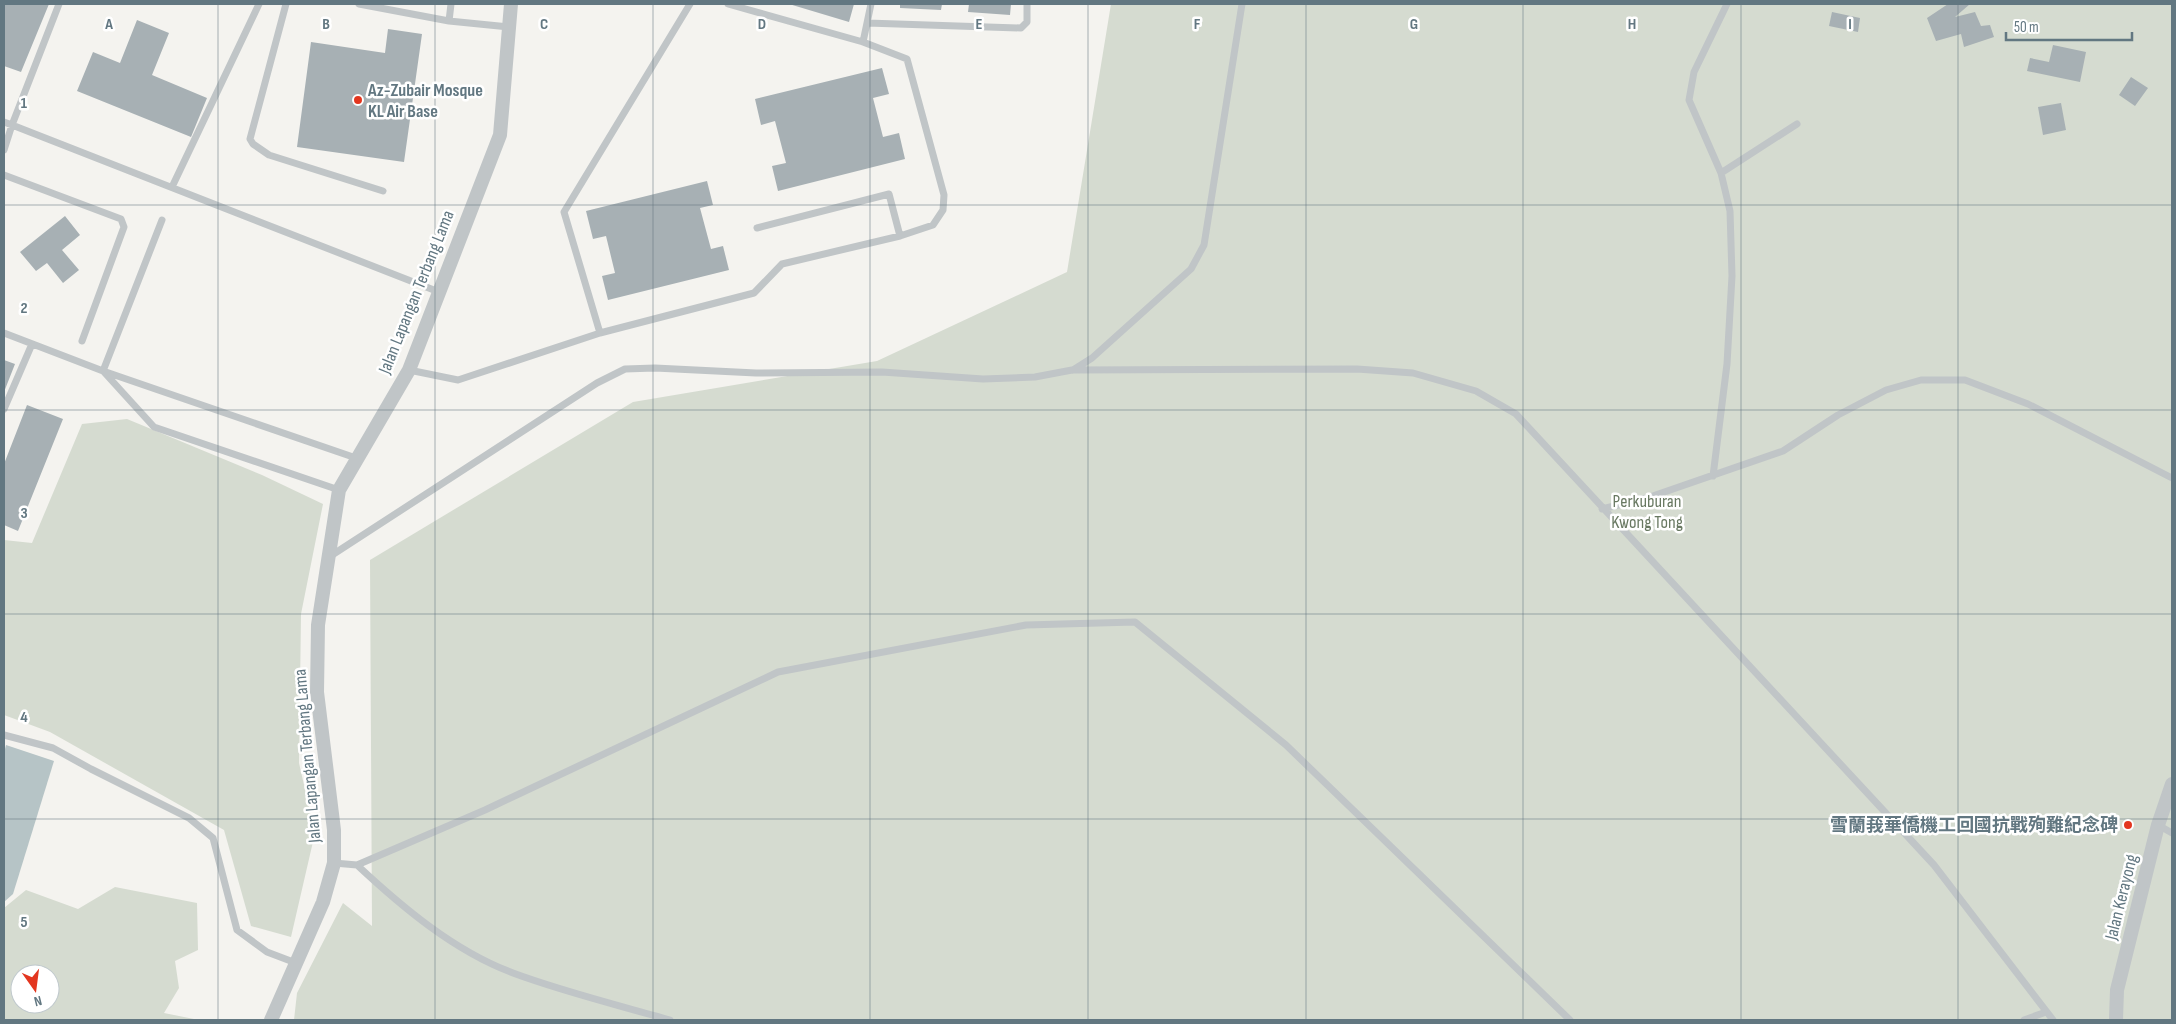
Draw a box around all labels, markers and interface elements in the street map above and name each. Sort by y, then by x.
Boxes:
scale bar [2006,10,2132,42]
text: A [104,15,113,34]
text: B [322,15,330,34]
text: C [540,15,548,34]
text: D [758,15,766,34]
text: E [976,15,983,34]
text: F [1194,15,1201,34]
text: G [1410,15,1418,34]
text: H [1628,15,1636,34]
text: I [1848,15,1852,34]
text: 50 m [2014,18,2039,37]
place label: Az-Zubair Mosque KL Air Base [367,80,483,122]
text: 1 [21,94,28,113]
marker: Az-Zubair Mosque KL Air Base [352,94,364,106]
street label: Jalan Lapangan Terbang Lama [374,207,459,378]
text: 2 [20,299,28,318]
park label: Perkuburan Kwong Tong [1611,491,1683,533]
text: 3 [20,504,28,523]
street label: Jalan Lapangan Terbang Lama [289,668,326,845]
text: 4 [20,708,28,727]
place label: 雪蘭莪華僑機工回國抗戰殉難紀念碑 [1830,814,2118,836]
marker: 雪蘭莪華僑機工回國抗戰殉難紀念碑 [2122,819,2134,831]
street label: Jalan Kerayong [2100,852,2142,943]
text: 5 [20,913,28,932]
north arrow [10,964,60,1014]
text: N [32,992,44,1010]

